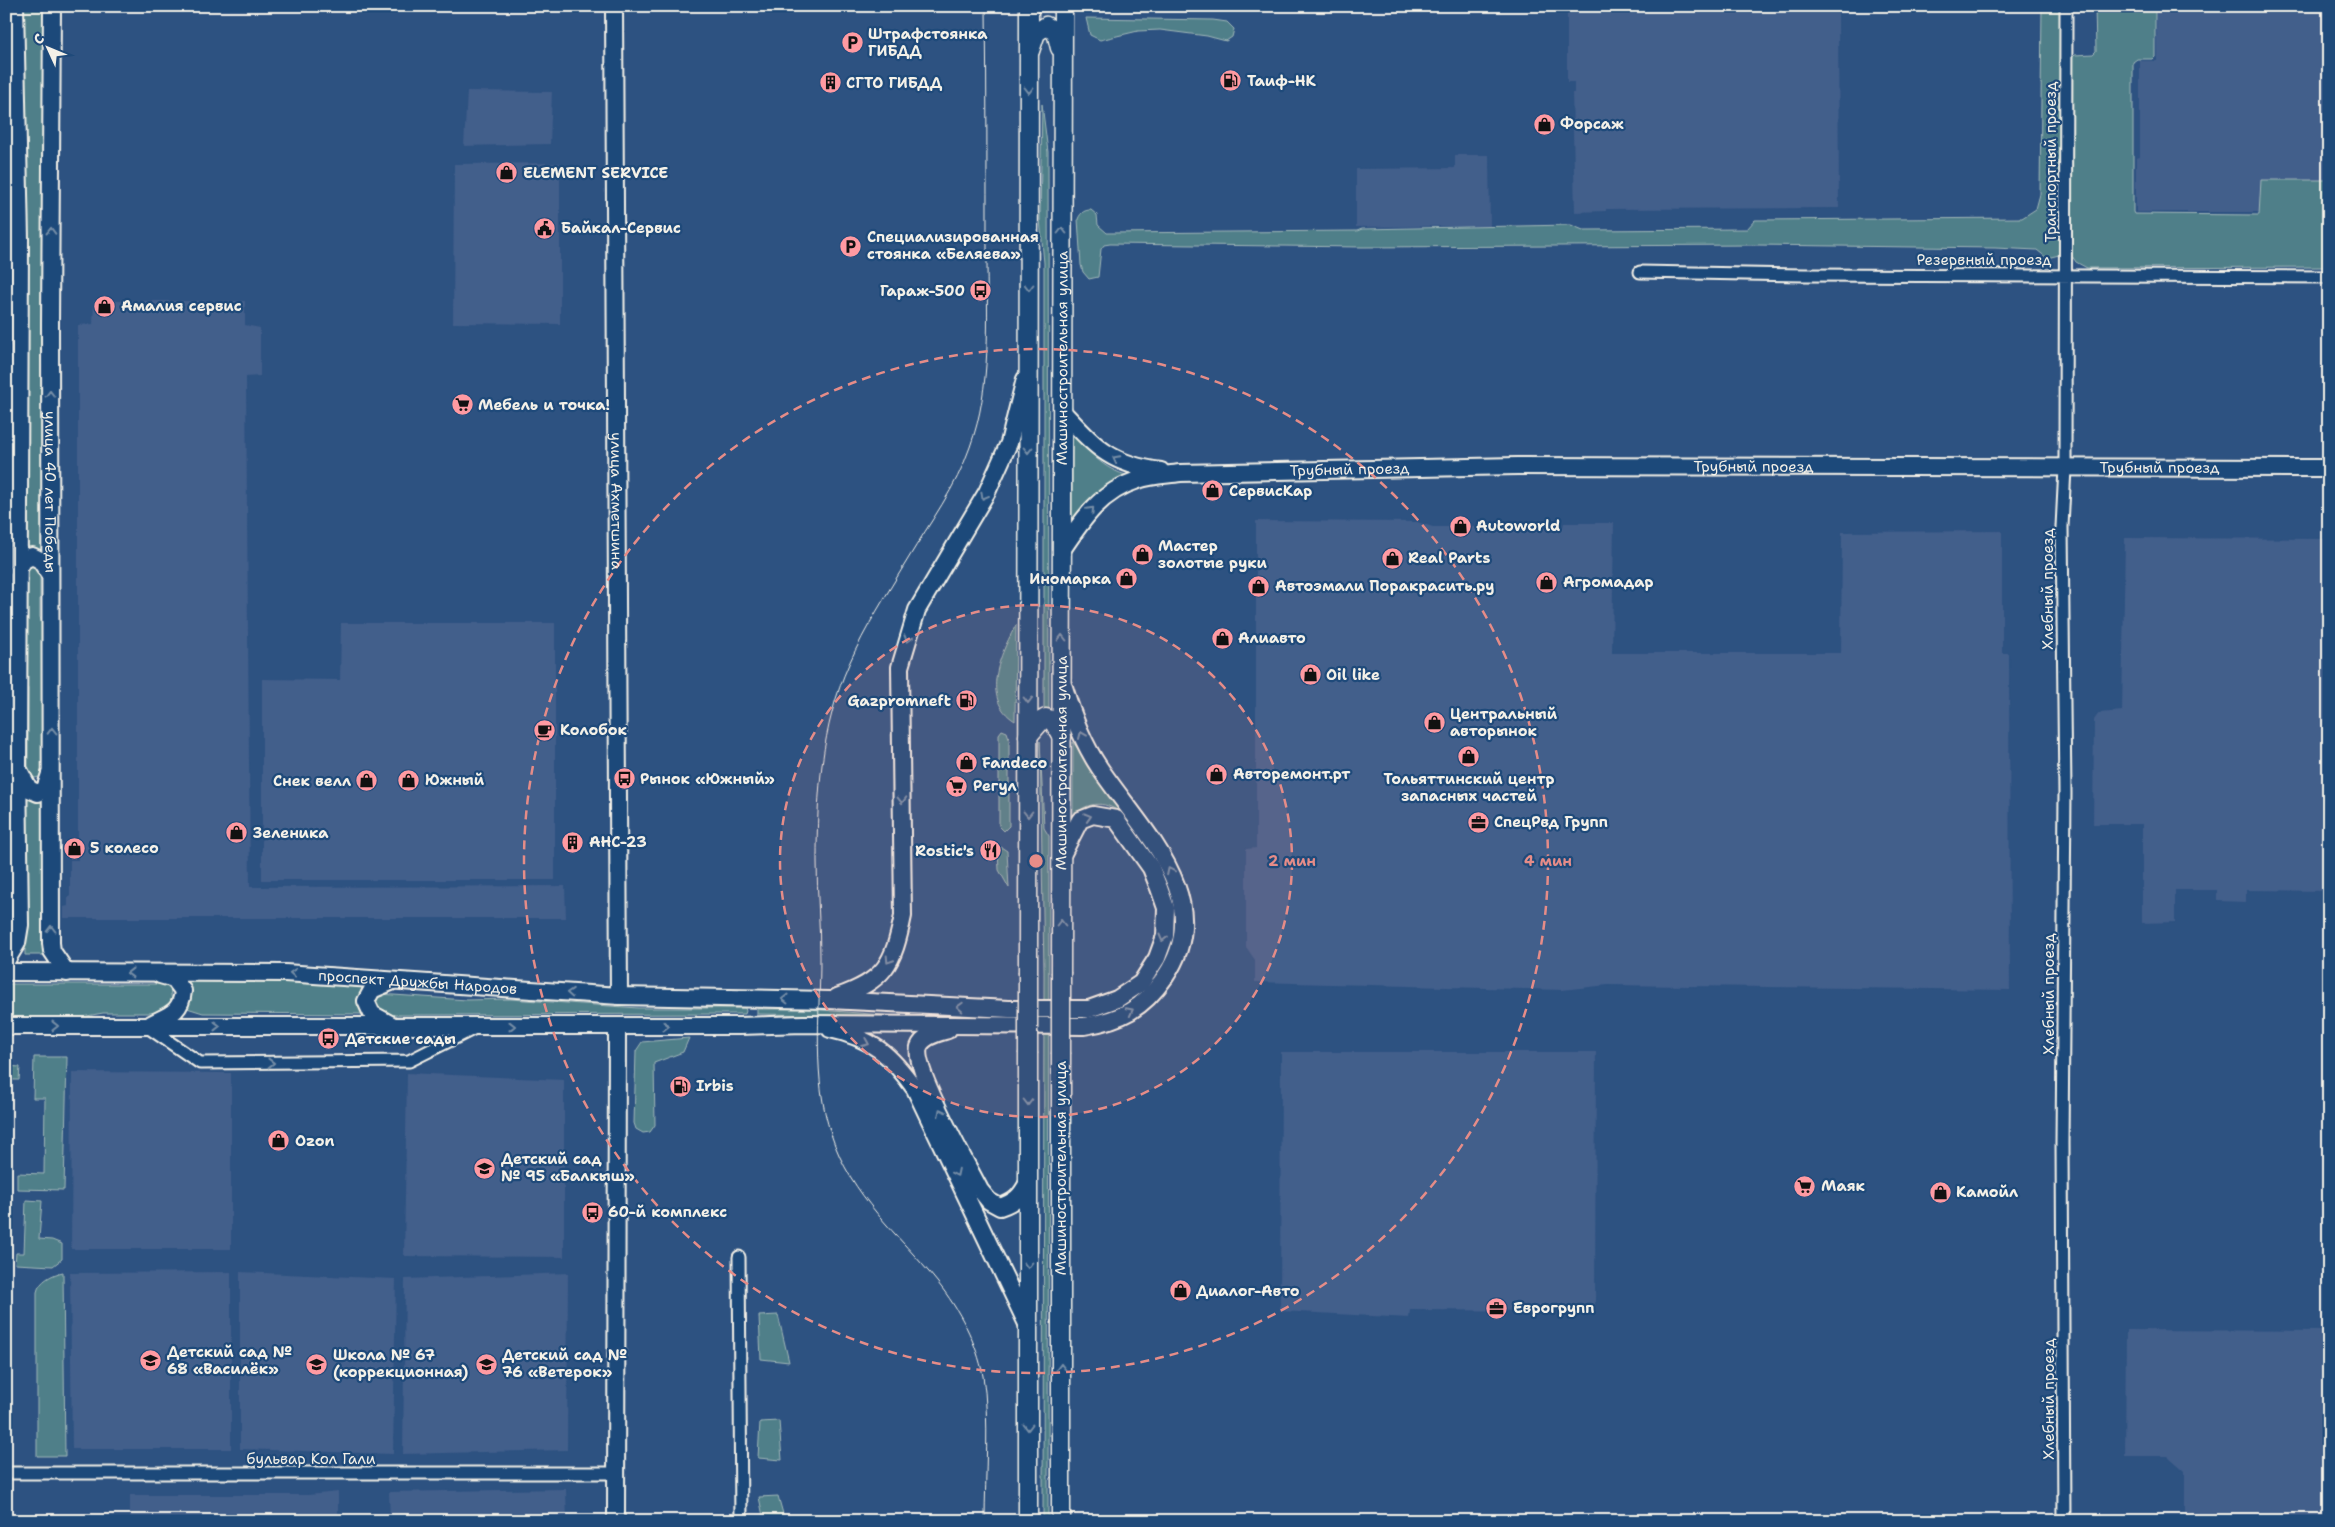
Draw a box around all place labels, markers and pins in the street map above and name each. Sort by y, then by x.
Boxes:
place label: Штрафстоянка ГИБДД [868,24,988,61]
parking icon: Штрафстоянка ГИБДД [840,31,864,55]
fuel station icon: Таиф-НК [1219,69,1243,93]
building icon: СГТО ГИБДД [818,71,842,95]
place label: Таиф-НК [1247,71,1317,91]
place label: СГТО ГИБДД [846,73,943,93]
shop icon: Форсаж [1532,112,1556,136]
place label: Форсаж [1560,114,1624,134]
shop icon: ELEMENT SERVICE [495,161,519,185]
place label: ELEMENT SERVICE [523,163,668,183]
public building icon: Байкал-Сервис [533,216,557,240]
place label: Байкал-Сервис [561,218,681,238]
place label: Специализированная стоянка «Беляева» [867,227,1039,264]
parking icon: Специализированная стоянка «Беляева» [839,234,863,258]
bus stop icon: Гараж-500 [969,279,993,303]
place label: Гараж-500 [880,281,965,301]
shop icon: Амалия сервис [93,294,117,318]
place label: Амалия сервис [121,296,242,316]
supermarket icon: Мебель и точка! [450,393,474,417]
place label: Мебель и точка! [478,395,610,415]
shop icon: СервисКар [1201,479,1225,503]
place label: СервисКар [1229,481,1312,501]
shop icon: Autoworld [1448,514,1472,538]
place label: Autoworld [1476,516,1560,536]
place label: Мастер золотые руки [1158,536,1267,573]
shop icon: Мастер золотые руки [1130,543,1154,567]
shop icon: Real Parts [1380,546,1404,570]
place label: Real Parts [1408,548,1490,568]
shop icon: Иномарка [1115,567,1139,591]
place label: Иномарка [1029,569,1112,589]
shop icon: Агромадар [1535,570,1559,594]
place label: Агромадар [1563,572,1653,592]
shop icon: Автоэмали Поракрасить.ру [1247,574,1271,598]
place label: Автоэмали Поракрасить.ру [1275,576,1495,596]
shop icon: Алиавто [1210,626,1234,650]
place label: Алиавто [1238,628,1306,648]
shop icon: Oil like [1298,663,1322,687]
place label: Oil like [1326,665,1380,685]
fuel station icon: Gazpromneft [955,689,979,713]
place label: Gazpromneft [848,691,951,711]
place label: Центральный авторынок [1450,704,1558,741]
shop icon: Центральный авторынок [1422,711,1446,735]
cafe icon: Колобок [532,718,556,742]
place label: Колобок [560,720,627,740]
shop icon: Тольяттинский центр запасных частей [1457,744,1481,768]
shop icon: Fandeco [954,751,978,775]
place label: Fandeco [982,753,1047,773]
shop icon: Авторемонт.рт [1205,762,1229,786]
place label: Авторемонт.рт [1233,764,1350,784]
bus stop icon: Рынок «Южный» [612,767,636,791]
shop icon: Южный [397,768,421,792]
shop icon: Снек велл [355,769,379,793]
place label: Рынок «Южный» [640,769,775,789]
place label: Тольяттинский центр запасных частей [1384,769,1554,806]
place label: Южный [425,770,485,790]
place label: Снек велл [273,771,351,791]
supermarket icon: Регул [945,774,969,798]
place label: Регул [973,776,1017,796]
office icon: СпецРвд Групп [1466,810,1490,834]
place label: СпецРвд Групп [1494,812,1608,832]
shop icon: Зеленика [225,821,249,845]
place label: Зеленика [253,823,329,843]
building icon: АНС-23 [561,830,585,854]
place label: АНС-23 [589,832,647,852]
shop icon: 5 колесо [62,836,86,860]
place label: 5 колесо [90,838,159,858]
restaurant icon: Rostic's [978,839,1002,863]
place label: Rostic's [915,841,974,861]
centre of rings [1027,852,1045,870]
bus stop icon: Детские сады [317,1027,341,1051]
place label: Детские сады [345,1029,456,1049]
fuel station icon: Irbis [668,1074,692,1098]
place label: Irbis [696,1076,734,1096]
shop icon: Ozon [267,1129,291,1153]
place label: Ozon [295,1131,335,1151]
place label: Детский сад № 95 «Балкыш» [501,1149,635,1186]
school or university icon: Детский сад № 95 «Балкыш» [473,1156,497,1180]
supermarket icon: Маяк [1793,1174,1817,1198]
place label: Маяк [1821,1176,1865,1196]
shop icon: Камойл [1928,1180,1952,1204]
place label: Камойл [1956,1182,2018,1202]
bus stop icon: 60-й комплекс [580,1200,604,1224]
place label: 60-й комплекс [608,1202,727,1222]
shop icon: Диалог-Авто [1168,1279,1192,1303]
place label: Диалог-Авто [1196,1281,1300,1301]
office icon: Еврогрупп [1485,1296,1509,1320]
place label: Еврогрупп [1513,1298,1595,1318]
place label: Детский сад № 68 «Василёк» [167,1342,292,1379]
place label: Школа № 67 (коррекционная) [333,1345,468,1382]
place label: Детский сад № 76 «Ветерок» [502,1345,627,1382]
school or university icon: Детский сад № 68 «Василёк» [139,1349,163,1373]
school or university icon: Школа № 67 (коррекционная) [305,1352,329,1376]
school or university icon: Детский сад № 76 «Ветерок» [474,1352,498,1376]

